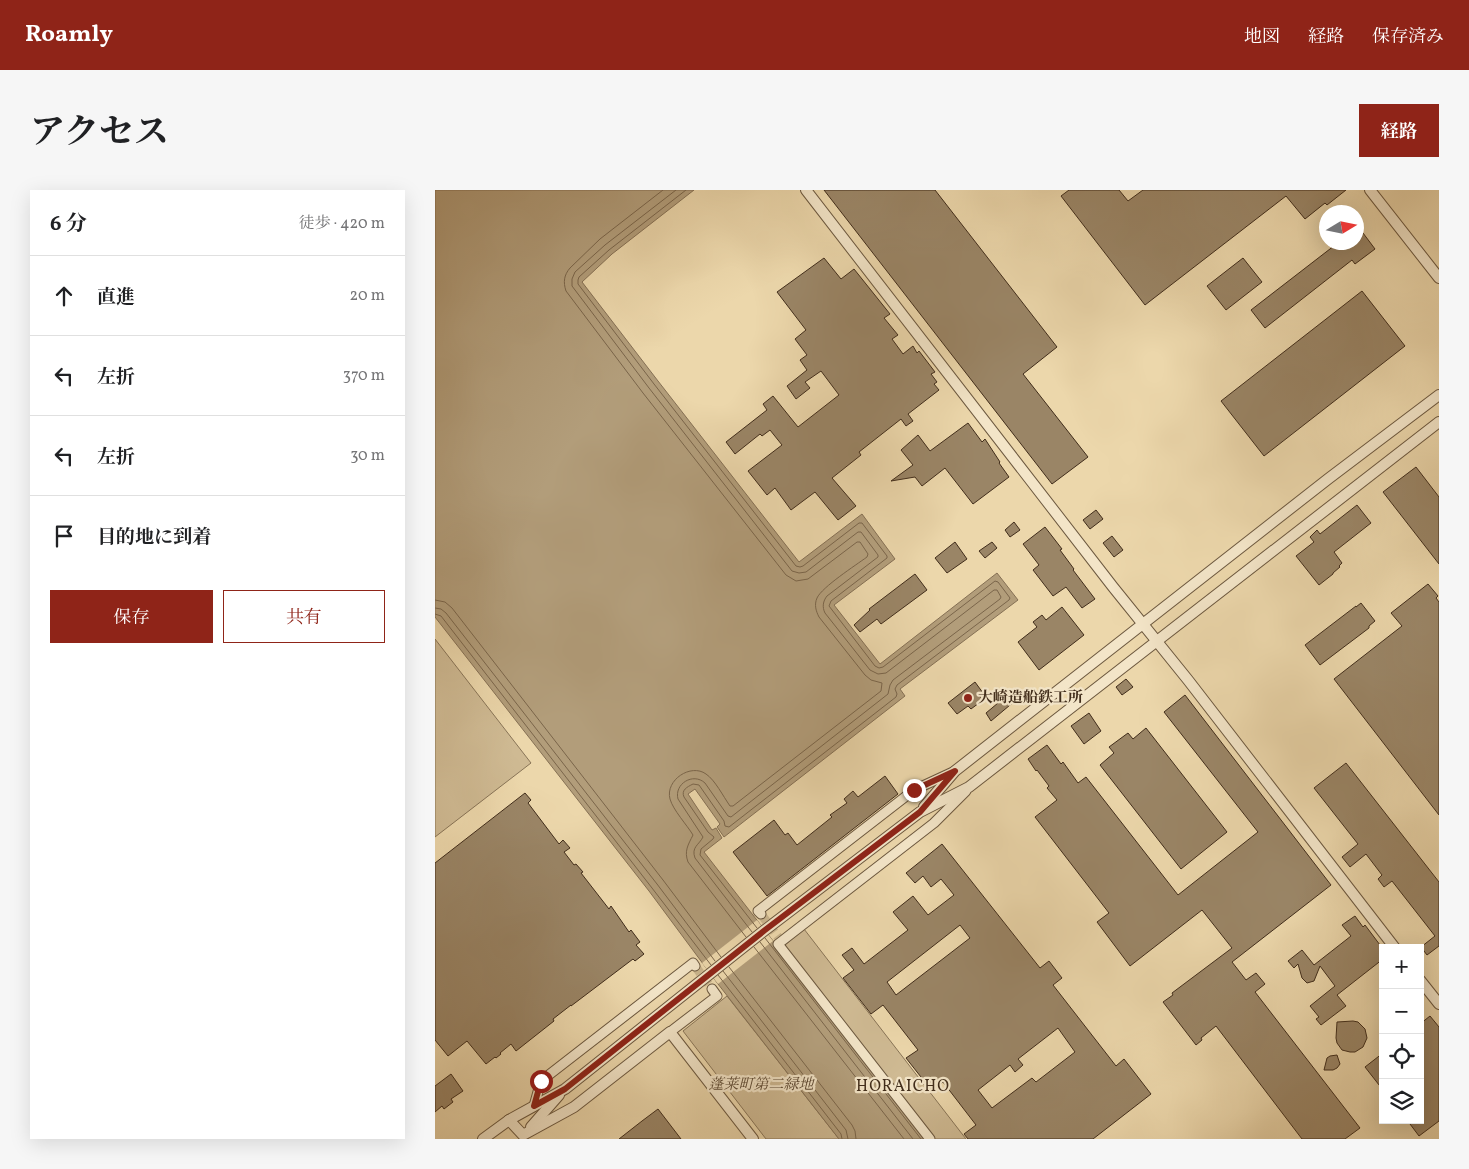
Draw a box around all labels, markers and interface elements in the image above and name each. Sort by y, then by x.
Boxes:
text: Roamly [25,18,113,52]
text: 地図 [1244,25,1280,50]
text: 経路 [1308,25,1344,50]
text: 保存済み [1372,25,1444,50]
button: 経路 [1359,104,1439,157]
text: アクセス [30,110,169,158]
north arrow [1319,205,1364,250]
text: 6 分 [50,210,87,239]
text: 徒歩 · 420 m [299,213,385,235]
icon: ahead [50,282,78,310]
text: 直進 [97,285,135,311]
text: 20 m [350,285,385,307]
icon: left [50,362,78,390]
text: 左折 [97,365,135,391]
text: 370 m [343,365,385,387]
icon: left [50,442,78,470]
text: 左折 [97,445,135,471]
text: 30 m [350,445,385,467]
icon: arrive [50,522,78,550]
text: 目的地に到着 [97,525,211,551]
button: 保存 [50,590,213,643]
button: 共有 [223,590,385,643]
place label: 大崎造船鉄工所 [978,688,1083,709]
marker: 大崎造船鉄工所 [962,692,974,704]
route end [903,779,926,802]
map controls [1379,944,1424,1124]
button: + [1379,944,1424,989]
button: − [1379,989,1424,1034]
button: locate [1379,1034,1424,1079]
route start [530,1070,553,1093]
park label: 蓬莱町第二緑地 [708,1075,815,1096]
district label: HORAICHO [856,1076,950,1098]
button: layers [1379,1079,1424,1124]

